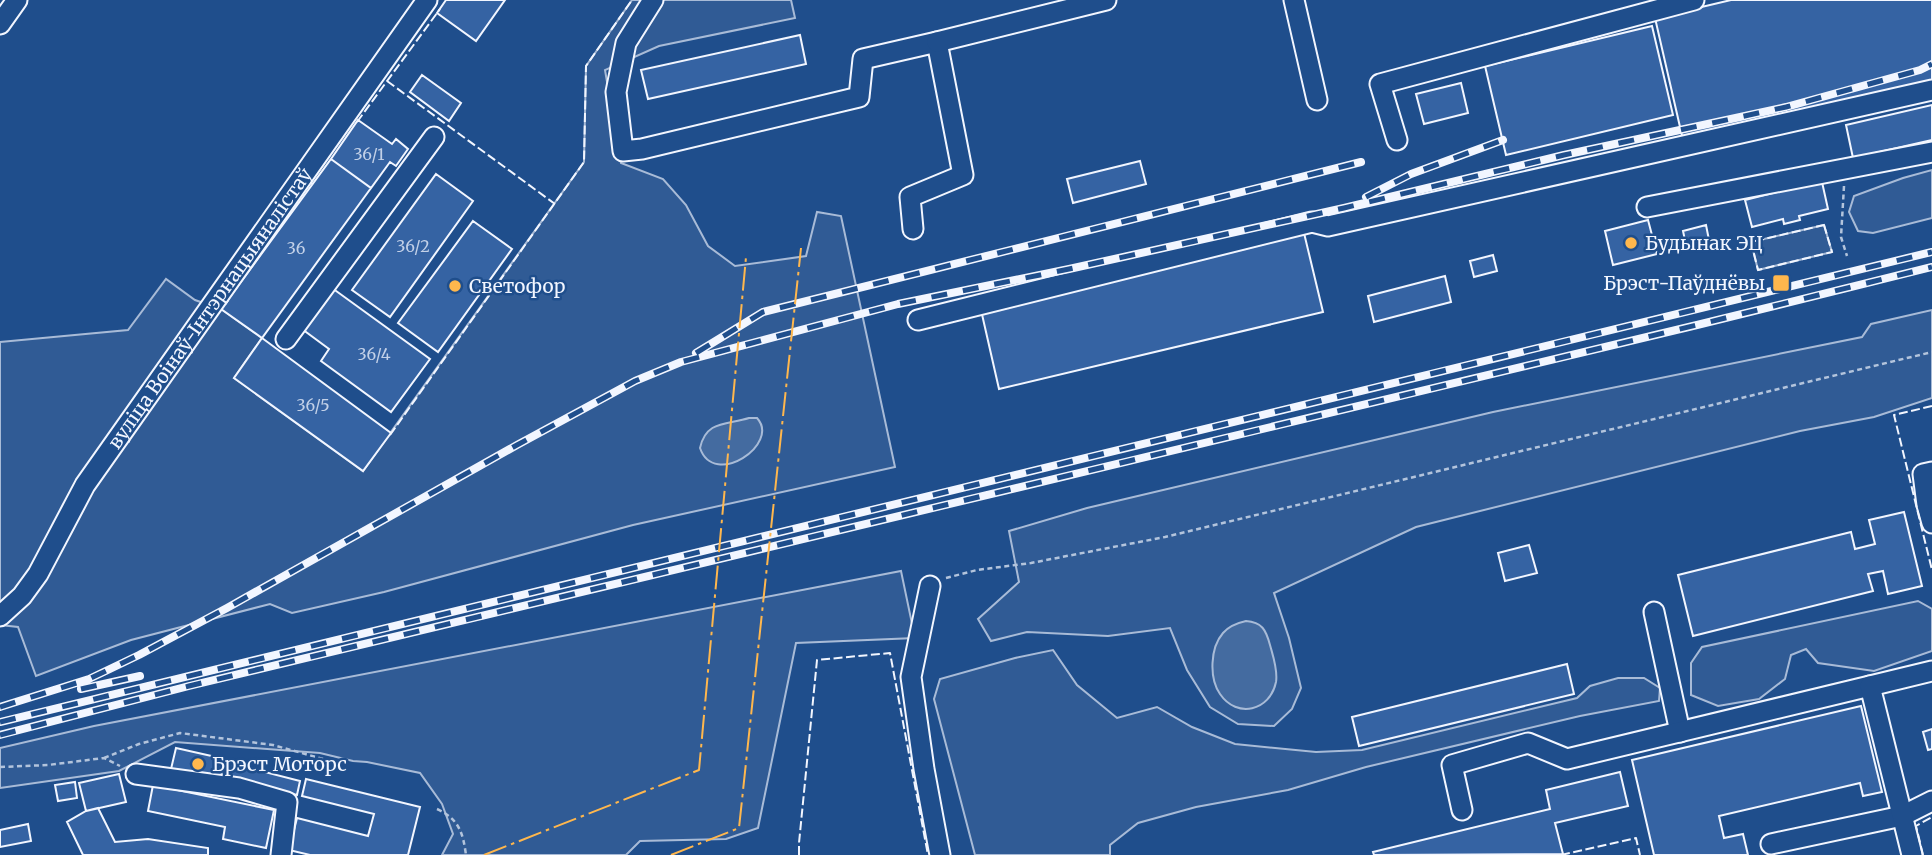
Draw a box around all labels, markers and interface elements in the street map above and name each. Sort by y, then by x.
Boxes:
house number: 36/1 [353,144,385,164]
street label: вуліца Воінаў-Інтэрнацыяналістаў [102,163,317,453]
place label: Будынак ЭЦ [1645,231,1763,255]
marker: Будынак ЭЦ [1623,235,1639,251]
house number: 36/2 [396,236,430,256]
house number: 36 [287,238,306,258]
place label: Брэст-Паўднёвы [1603,271,1765,295]
marker: Брэст-Паўднёвы [1771,273,1791,293]
place label: Светофор [469,274,565,298]
marker: Светофор [447,278,463,294]
house number: 36/4 [357,344,391,364]
house number: 36/5 [296,395,330,415]
place label: Брэст Моторс [212,752,347,776]
marker: Брэст Моторс [190,756,206,772]

